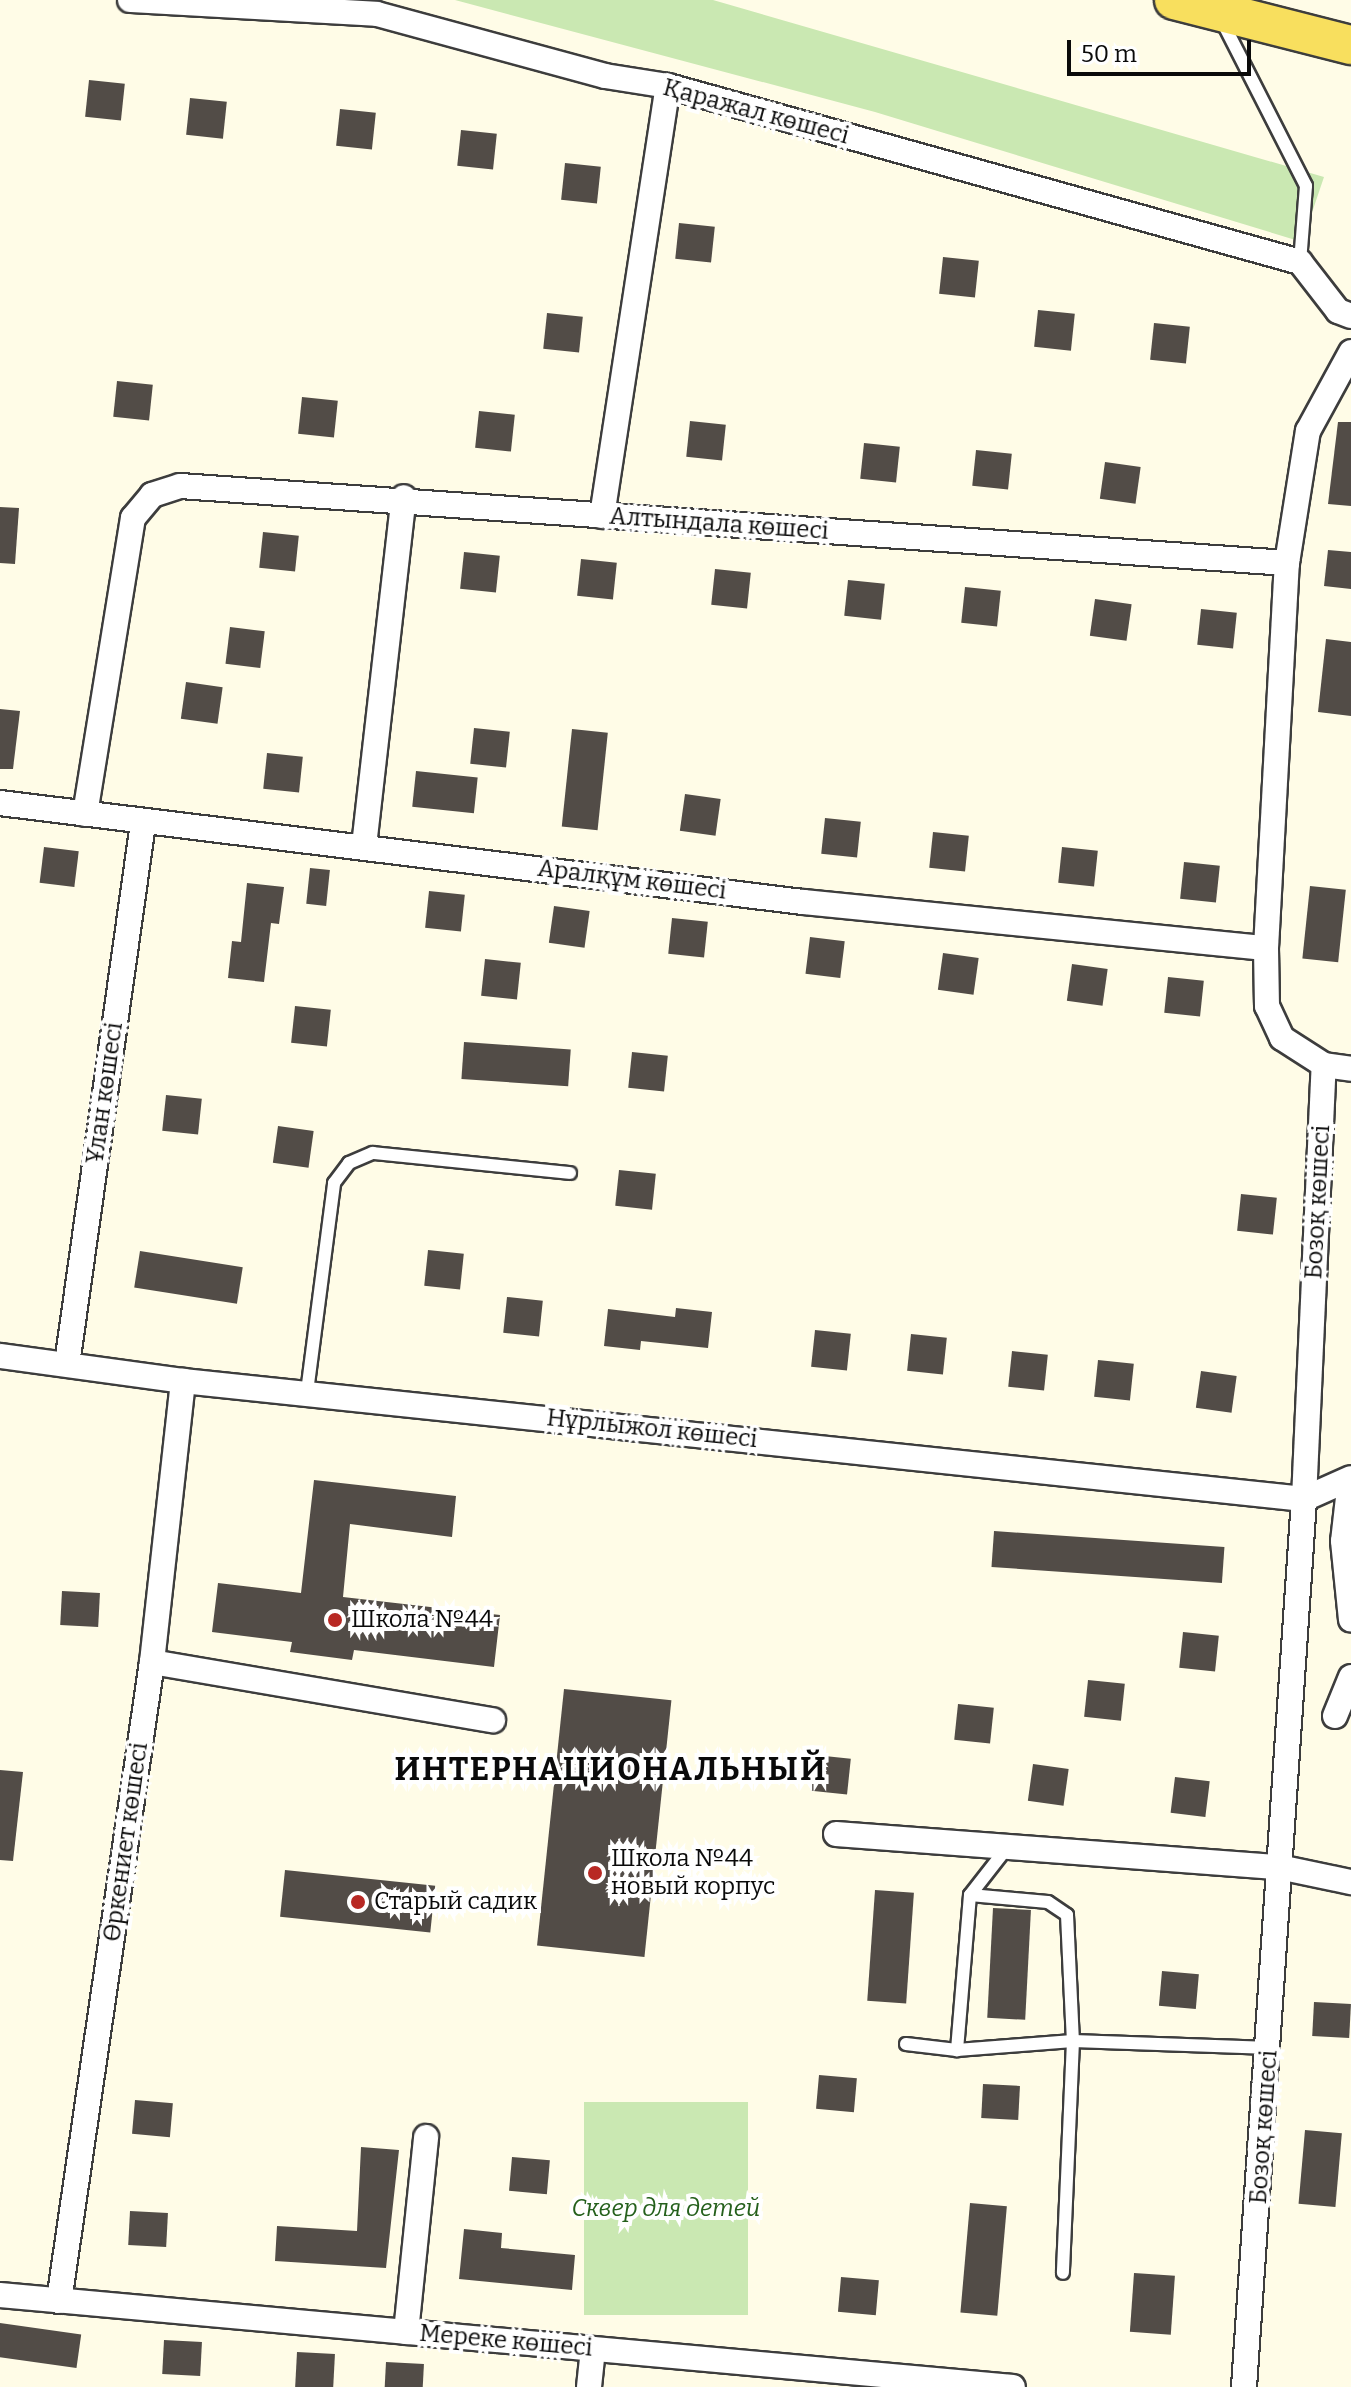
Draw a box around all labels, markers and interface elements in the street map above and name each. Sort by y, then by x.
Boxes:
scale bar [1071,24,1255,74]
text: 50 m [1081,40,1137,68]
street label: Қаражал көшесі [660,73,852,151]
street label: Алтындала көшесі [608,502,830,546]
street label: Аралқұм көшесі [536,854,728,906]
street label: Ұлан көшесі [81,1020,129,1166]
street label: Бозоқ көшесі [1300,1124,1336,1280]
street label: Нұрлыжол көшесі [545,1404,759,1454]
place label: Школа №44 [351,1606,493,1634]
marker: Школа №44 [326,1611,344,1629]
street label: Өркениет көшесі [98,1740,154,1944]
district label: ИНТЕРНАЦИОНАЛЬНЫЙ [394,1750,828,1788]
place label: Школа №44 новый корпус [611,1845,775,1901]
marker: Школа №44 новый корпус [586,1864,604,1882]
place label: Старый садик [374,1888,537,1916]
marker: Старый садик [349,1893,367,1911]
street label: Бозоқ көшесі [1244,2049,1284,2205]
park label: Сквер для детей [572,2195,760,2223]
street label: Мереке көшесі [418,2319,594,2363]

